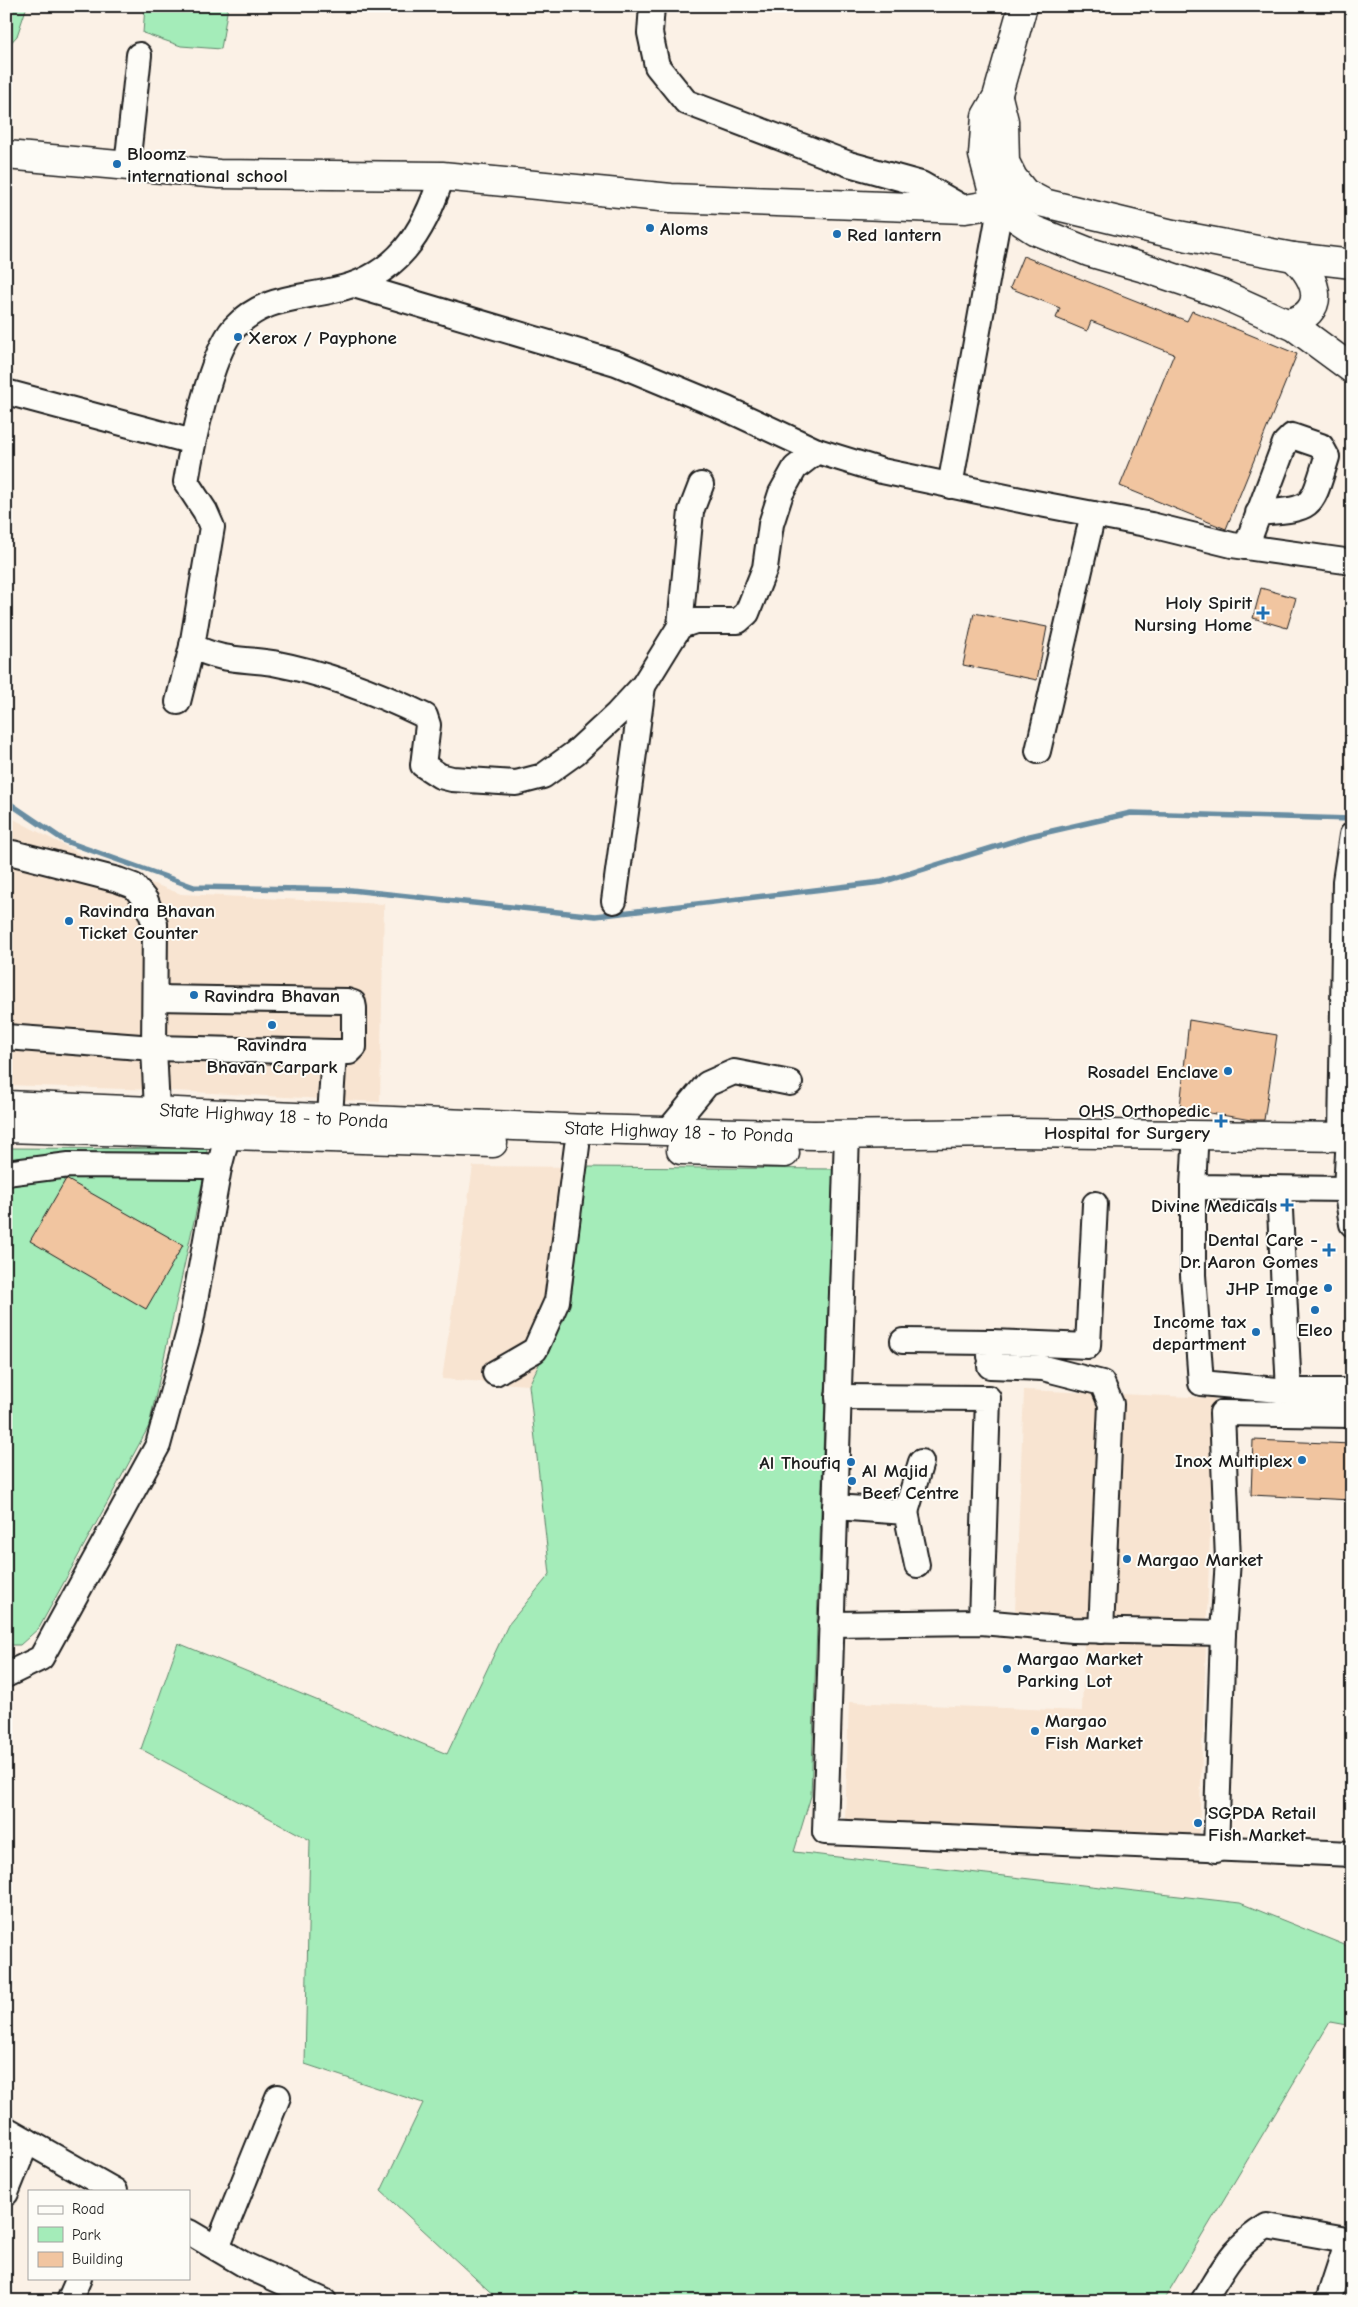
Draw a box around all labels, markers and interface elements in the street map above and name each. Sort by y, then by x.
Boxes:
place label: Bloomz international school [127,143,288,187]
marker: Bloomz international school [111,158,123,170]
place label: Aloms [660,218,708,240]
marker: Aloms [644,222,656,234]
place label: Red lantern [847,224,942,246]
marker: Red lantern [831,228,843,240]
place label: Xerox / Payphone [248,327,397,349]
marker: Xerox / Payphone [232,331,244,343]
place label: Holy Spirit Nursing Home [1134,592,1253,636]
marker: Holy Spirit Nursing Home [1256,606,1270,620]
place label: Ravindra Bhavan Ticket Counter [79,900,215,944]
marker: Ravindra Bhavan Ticket Counter [63,915,75,927]
place label: Ravindra Bhavan [204,985,340,1007]
marker: Ravindra Bhavan [188,989,200,1001]
marker: Ravindra Bhavan Carpark [266,1019,278,1031]
place label: Ravindra Bhavan Carpark [207,1034,338,1078]
place label: Rosadel Enclave [1087,1061,1218,1083]
marker: Rosadel Enclave [1222,1065,1234,1077]
street label: State Highway 18 - to Ponda [159,1099,389,1133]
place label: OHS Orthopedic Hospital for Surgery [1044,1100,1210,1144]
marker: OHS Orthopedic Hospital for Surgery [1214,1114,1228,1128]
street label: State Highway 18 - to Ponda [564,1117,794,1147]
place label: Divine Medicals [1151,1195,1277,1217]
marker: Divine Medicals [1281,1199,1293,1211]
place label: Dental Care - Dr. Aaron Gomes [1180,1229,1318,1273]
marker: Dental Care - Dr. Aaron Gomes [1322,1243,1336,1257]
place label: JHP Image [1226,1278,1318,1300]
marker: JHP Image [1322,1282,1334,1294]
marker: Eleo [1309,1304,1321,1316]
place label: Income tax department [1152,1311,1247,1355]
place label: Eleo [1298,1319,1333,1341]
marker: Income tax department [1250,1326,1262,1338]
place label: Inox Multiplex [1175,1450,1293,1472]
place label: Al Thoufiq [759,1452,841,1474]
marker: Inox Multiplex [1296,1454,1308,1466]
marker: Al Thoufiq [845,1456,857,1468]
place label: Al Majid Beef Centre [862,1460,959,1504]
marker: Al Majid Beef Centre [846,1475,858,1487]
place label: Margao Market [1137,1549,1264,1571]
marker: Margao Market [1121,1553,1133,1565]
place label: Margao Market Parking Lot [1017,1648,1144,1692]
marker: Margao Market Parking Lot [1001,1663,1013,1675]
place label: Margao Fish Market [1045,1710,1143,1754]
marker: Margao Fish Market [1029,1725,1041,1737]
place label: SGPDA Retail Fish Market [1208,1802,1316,1846]
marker: SGPDA Retail Fish Market [1192,1817,1204,1829]
legend [28,2190,190,2280]
text: Road [72,2200,104,2218]
text: Park [72,2226,101,2244]
text: Building [72,2250,123,2268]

